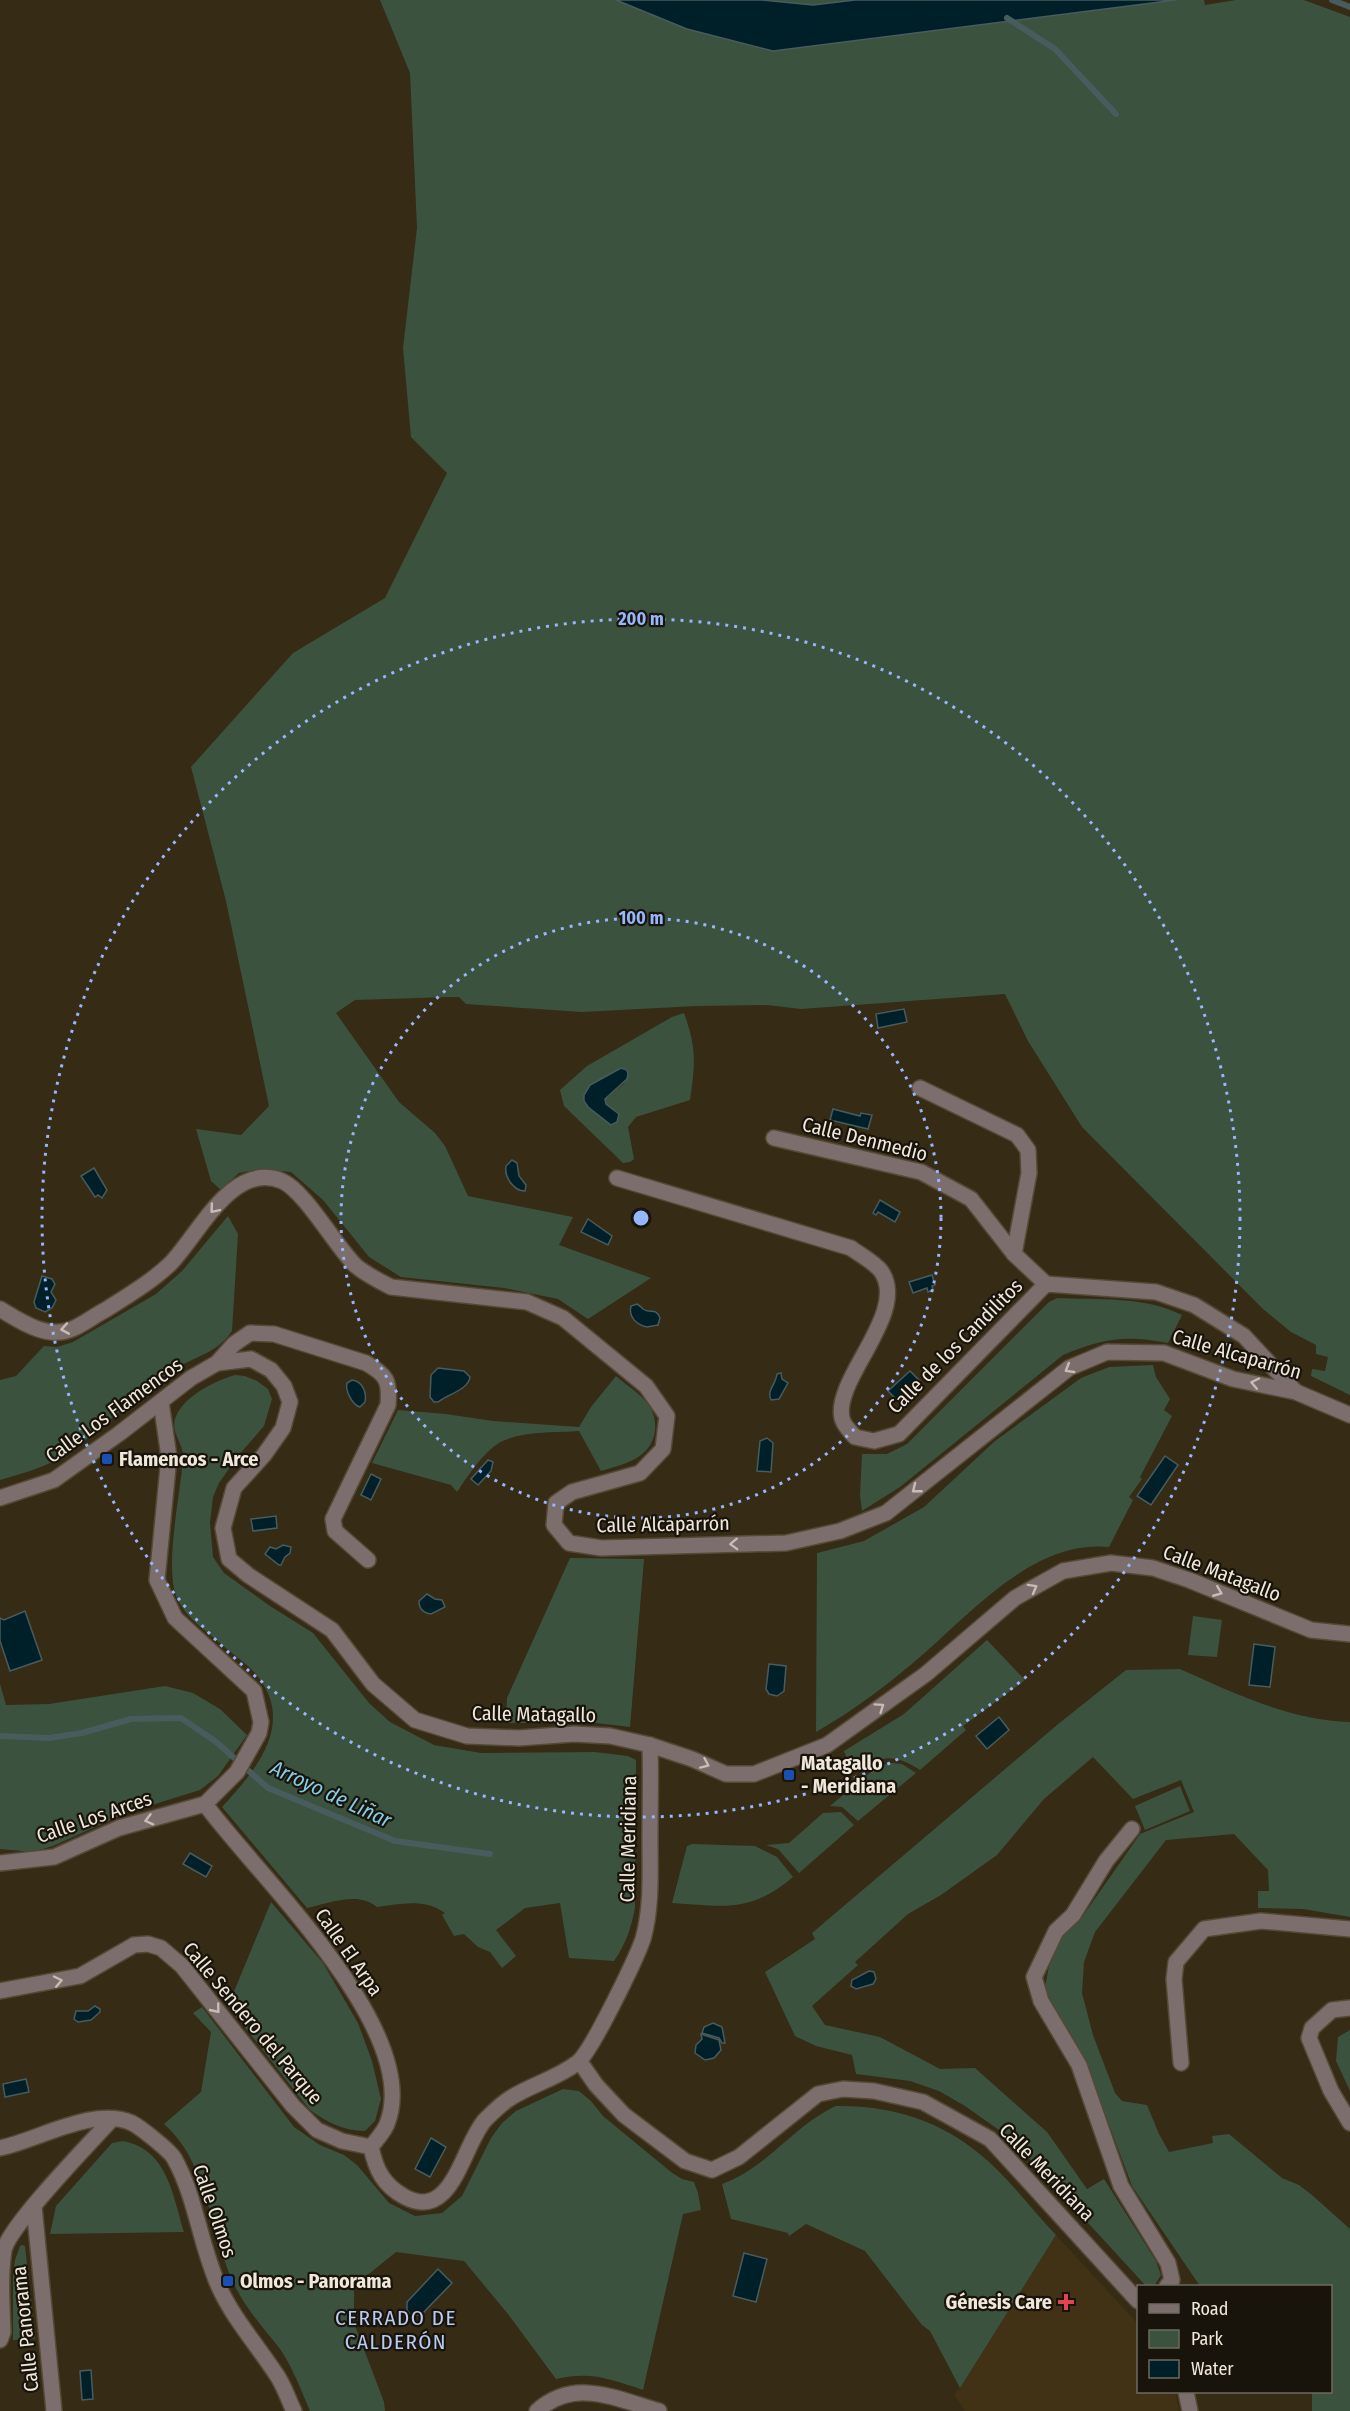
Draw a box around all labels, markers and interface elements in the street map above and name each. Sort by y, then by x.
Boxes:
text: 200 m [617,608,664,630]
text: 100 m [619,907,663,929]
street label: Calle Denmedio [800,1112,930,1166]
one-way arrow [210,1202,221,1213]
centre of rings [631,1208,651,1228]
street label: Calle de los Candilitos [883,1274,1027,1418]
one-way arrow [60,1322,70,1335]
street label: Calle Alcaparrón [1170,1324,1304,1384]
street label: Calle Los Flamencos [41,1352,187,1468]
one-way arrow [1065,1362,1075,1374]
one-way arrow [1250,1378,1260,1391]
place label: Flamencos - Arce [119,1447,258,1471]
marker: Flamencos - Arce [100,1452,114,1466]
one-way arrow [911,1482,922,1493]
street label: Calle Alcaparrón [596,1511,730,1537]
one-way arrow [729,1538,738,1551]
street label: Calle Matagallo [1160,1540,1284,1606]
one-way arrow [1027,1584,1037,1595]
one-way arrow [1212,1585,1223,1597]
street label: Calle Matagallo [472,1701,596,1727]
one-way arrow [873,1703,884,1714]
place label: Matagallo - Meridiana [801,1751,896,1798]
water label: Arroyo de Liñar [265,1754,396,1834]
one-way arrow [698,1757,709,1769]
marker: Matagallo - Meridiana [782,1768,796,1782]
street label: Calle Meridiana [615,1775,641,1903]
street label: Calle Los Arces [33,1786,155,1848]
one-way arrow [144,1812,154,1825]
street label: Calle El Arpa [310,1904,388,2000]
street label: Calle Sendero del Parque [178,1937,328,2109]
one-way arrow [52,1975,62,1988]
one-way arrow [208,2002,219,2013]
street label: Calle Meridiana [994,2118,1100,2226]
street label: Calle Olmos [188,2161,242,2261]
street label: Calle Panorama [6,2265,44,2393]
place label: Olmos - Panorama [240,2269,392,2293]
marker: Olmos - Panorama [221,2274,235,2288]
legend [1137,2285,1332,2393]
place label: Génesis Care [945,2290,1052,2314]
marker: Génesis Care [1057,2293,1075,2311]
text: Road [1191,2298,1228,2320]
district label: CERRADO DE CALDERÓN [335,2305,457,2355]
text: Park [1191,2328,1224,2350]
text: Water [1191,2358,1234,2380]

